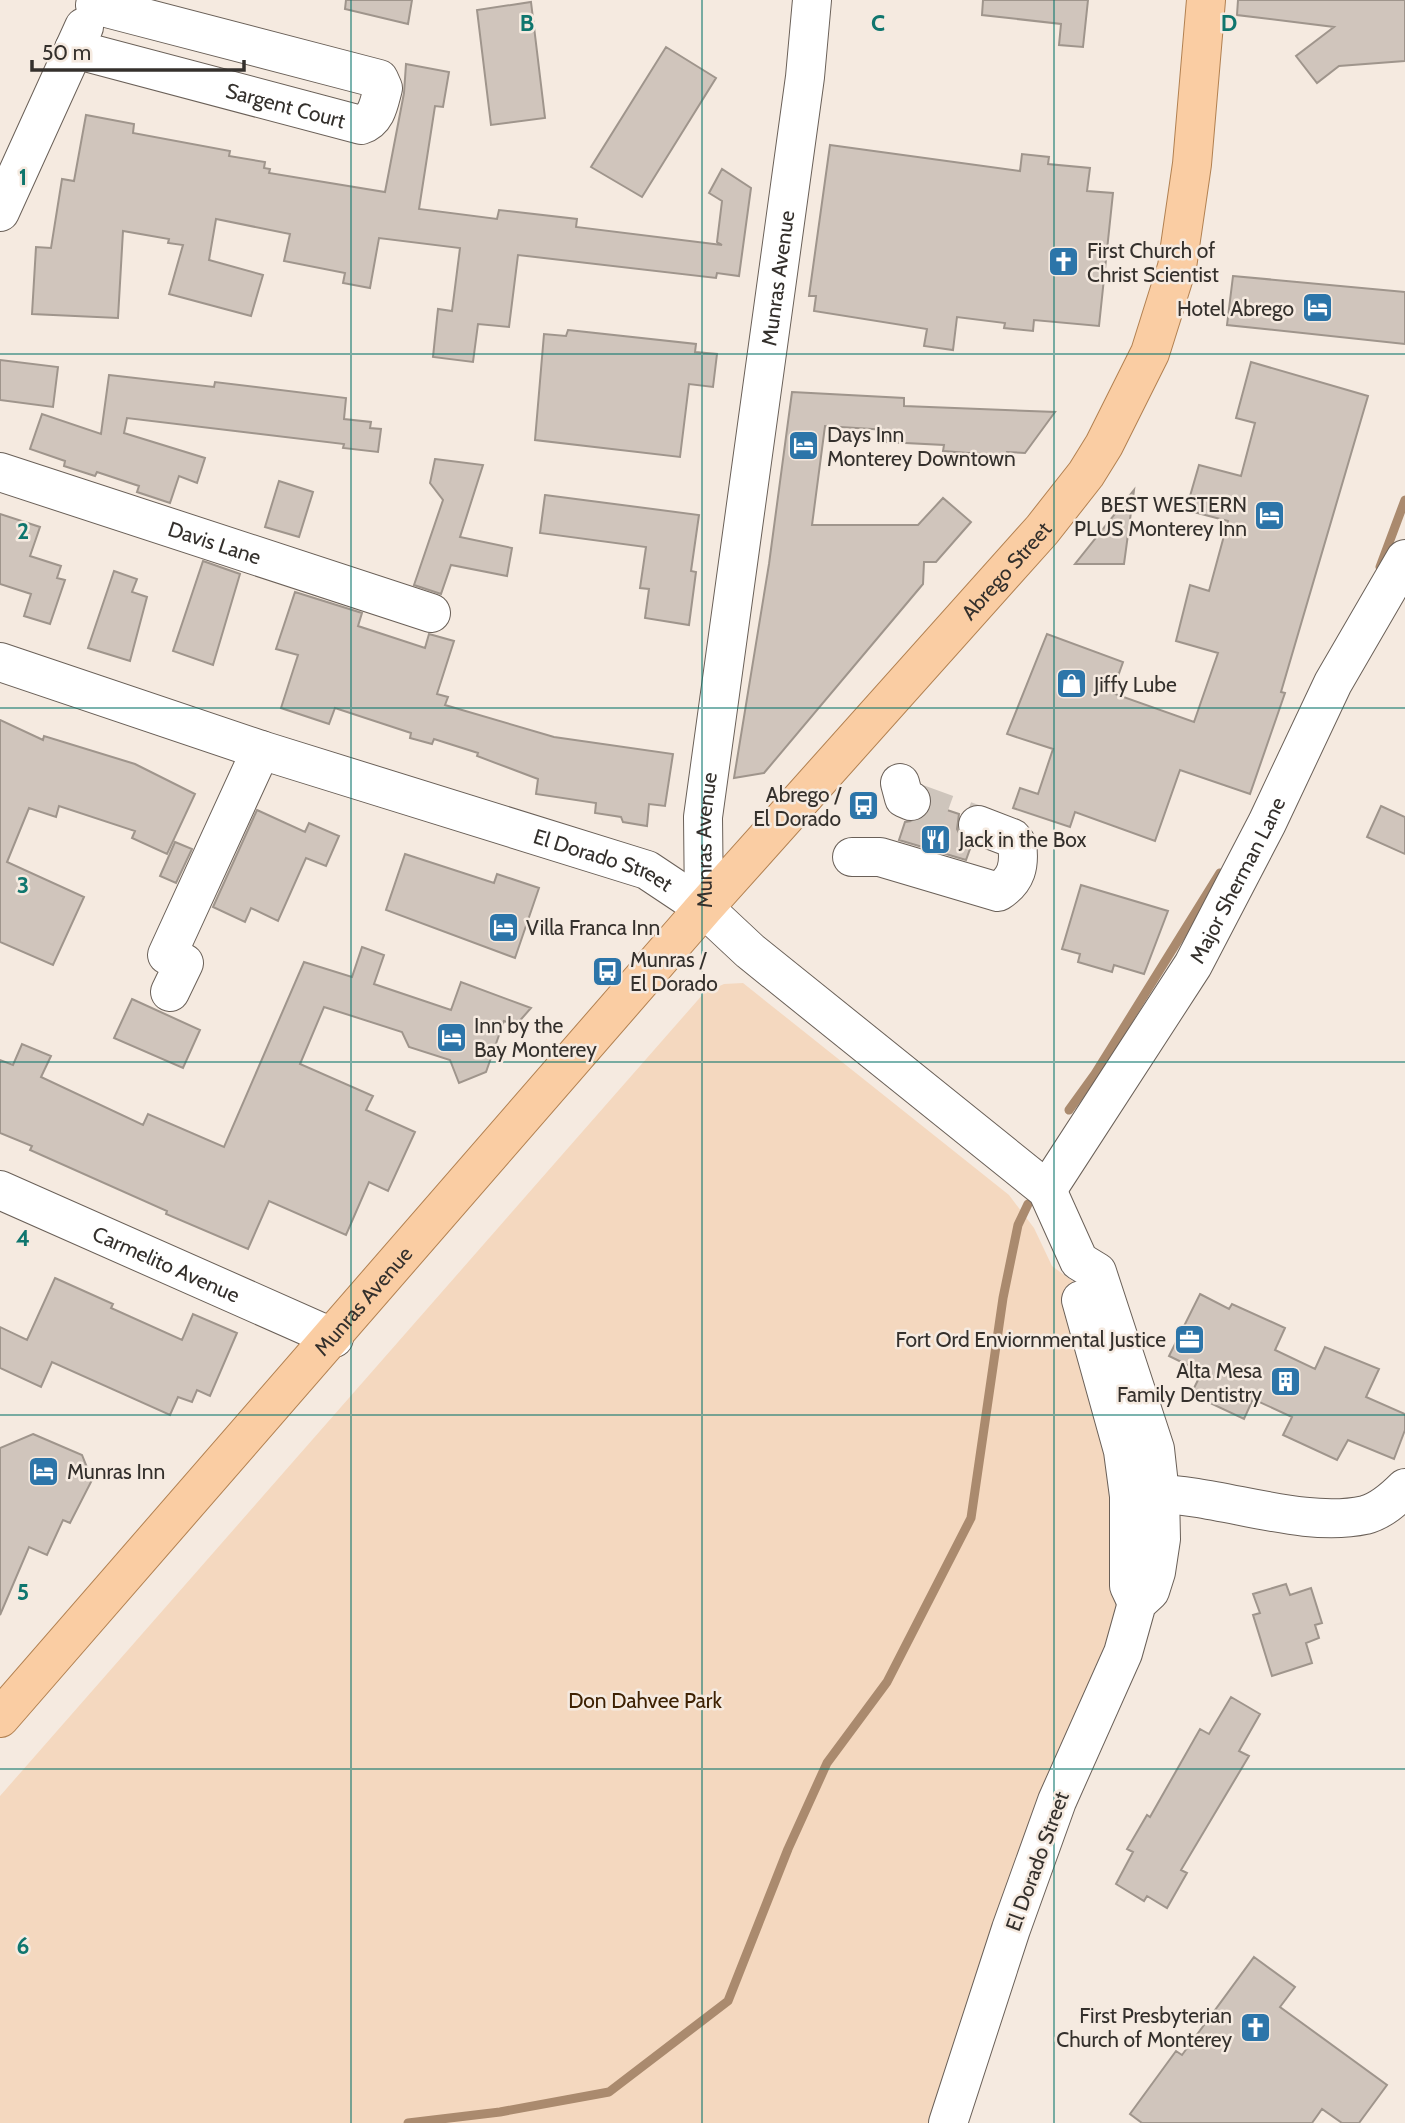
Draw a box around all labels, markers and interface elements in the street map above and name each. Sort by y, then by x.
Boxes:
text: B [520,9,534,37]
text: C [871,9,885,37]
text: D [1221,9,1237,37]
scale bar [32,28,243,72]
text: 50 m [42,40,91,65]
street label: Sargent Court [223,77,348,133]
text: 1 [19,163,27,191]
street label: Munras Avenue [756,209,799,347]
place label: First Church of Christ Scientist [1087,238,1219,287]
church icon: First Church of Christ Scientist [1047,245,1081,279]
hotel icon: Hotel Abrego [1300,291,1334,325]
place label: Hotel Abrego [1177,296,1294,321]
place label: Days Inn Monterey Downtown [827,422,1016,471]
hotel icon: Days Inn Monterey Downtown [787,429,821,463]
place label: BEST WESTERN PLUS Monterey Inn [1074,492,1247,541]
hotel icon: BEST WESTERN PLUS Monterey Inn [1253,499,1287,533]
street label: Davis Lane [165,515,265,569]
text: 2 [17,517,29,545]
street label: Abrego Street [956,517,1056,624]
shop icon: Jiffy Lube [1054,667,1088,701]
place label: Jiffy Lube [1093,672,1177,697]
street label: Munras Avenue [690,770,722,908]
place label: Abrego / El Dorado [753,782,842,831]
bus stop icon: Abrego / El Dorado [847,789,881,823]
street label: Major Sherman Lane [1184,793,1290,967]
restaurant icon: Jack in the Box [919,822,953,856]
street label: El Dorado Street [531,823,678,896]
place label: Jack in the Box [958,827,1086,852]
text: 3 [17,871,29,899]
hotel icon: Villa Franca Inn [486,910,520,944]
place label: Villa Franca Inn [526,915,660,940]
place label: Munras / El Dorado [630,947,718,996]
bus stop icon: Munras / El Dorado [590,954,624,988]
place label: Inn by the Bay Monterey [474,1013,597,1062]
hotel icon: Inn by the Bay Monterey [434,1020,468,1054]
street label: Carmelito Avenue [89,1220,244,1307]
text: 4 [16,1224,30,1252]
street label: Munras Avenue [309,1241,417,1360]
office icon: Fort Ord Enviornmental Justice [1172,1322,1206,1356]
place label: Fort Ord Enviornmental Justice [896,1327,1166,1352]
place label: Alta Mesa Family Dentistry [1117,1358,1262,1407]
building icon: Alta Mesa Family Dentistry [1268,1365,1302,1399]
hotel icon: Munras Inn [27,1454,61,1488]
place label: Munras Inn [67,1459,165,1484]
text: 5 [17,1578,29,1606]
park label: Don Dahvee Park [568,1688,722,1713]
street label: El Dorado Street [1000,1788,1074,1934]
text: 6 [17,1932,29,1960]
place label: First Presbyterian Church of Monterey [1056,2003,1232,2052]
church icon: First Presbyterian Church of Monterey [1238,2010,1272,2044]

